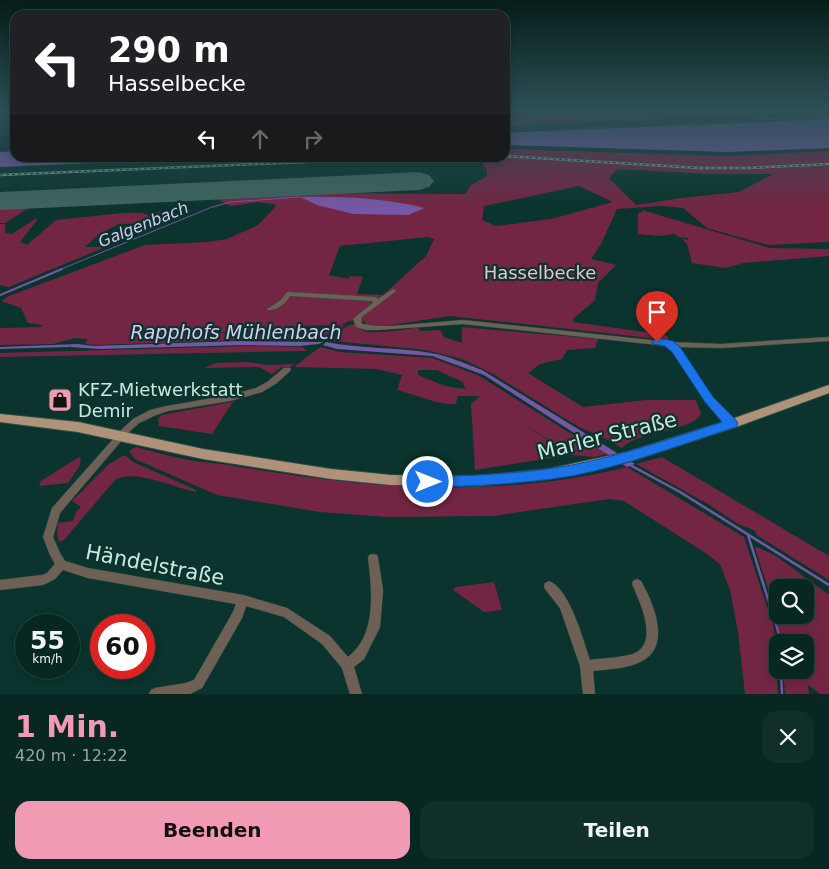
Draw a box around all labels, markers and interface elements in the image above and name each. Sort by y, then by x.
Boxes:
icon: left [25,30,90,95]
text: 290 m [108,30,230,70]
text: Hasselbecke [108,71,246,96]
icon: left [193,125,221,153]
icon: ahead [246,125,274,153]
icon: right [299,125,327,153]
water label: Galgenbach [95,198,191,251]
park label: Hasselbecke [484,262,596,283]
pin [636,291,678,342]
icon: arrive [643,298,671,326]
water label: Rapphofs Mühlenbach [131,321,341,343]
place label: KFZ-Mietwerkstatt Demir [78,379,243,421]
shop icon: KFZ-Mietwerkstatt Demir [47,387,73,413]
street label: Marler Straße [535,407,679,465]
position arrow [401,455,453,507]
street label: Händelstraße [84,540,226,590]
map controls [769,579,814,679]
button: search [769,579,814,624]
speed limit sign: 60 [90,614,155,679]
text: 55 [30,626,65,655]
button: layers [769,634,814,679]
text: km/h [32,652,63,666]
text: 1 Min. [15,709,119,744]
button: close [762,711,814,763]
text: 420 m · 12:22 [15,746,128,765]
button: Beenden [15,801,410,859]
button: Teilen [420,801,814,859]

